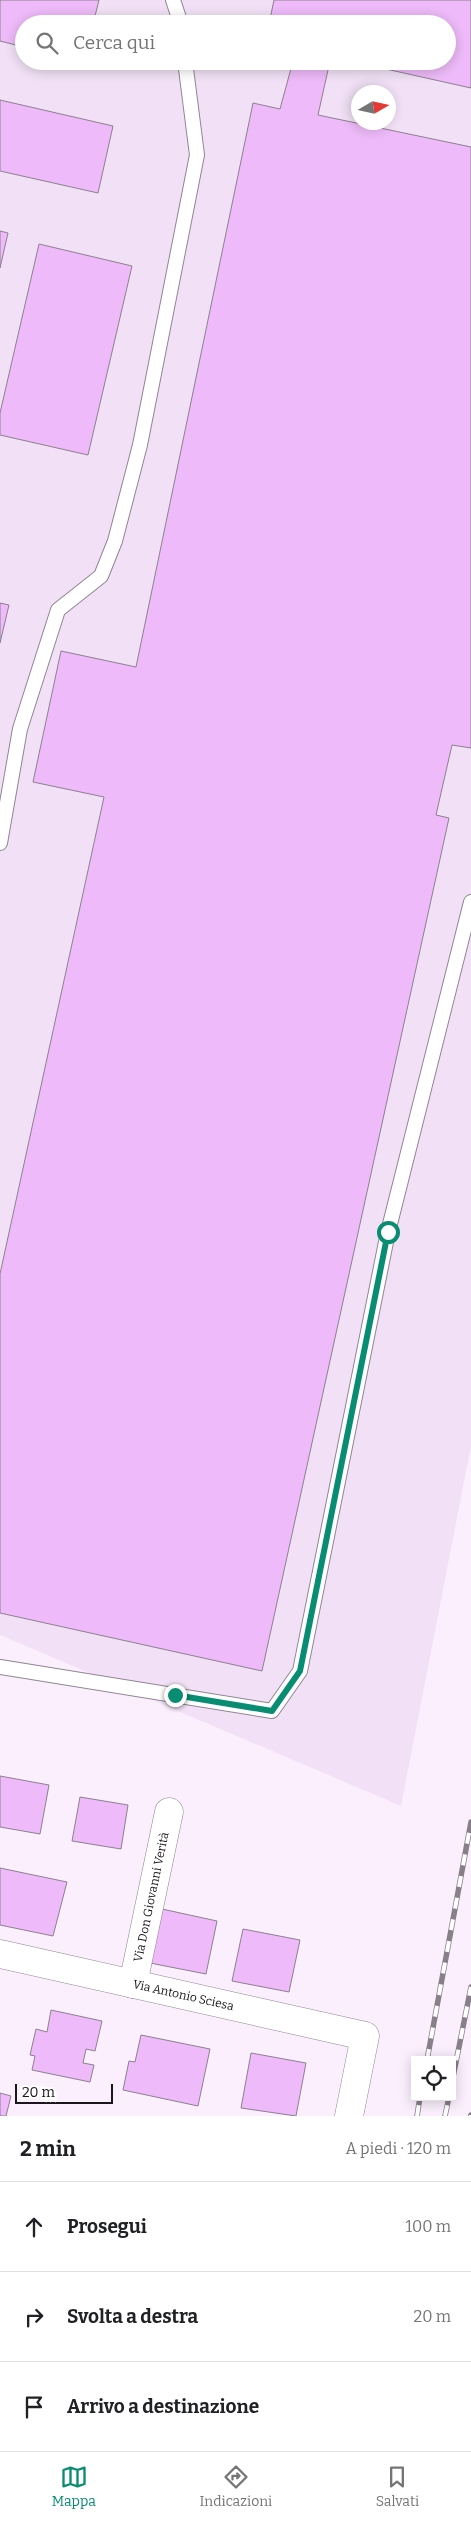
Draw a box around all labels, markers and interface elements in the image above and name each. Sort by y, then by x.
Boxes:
search box [15,15,456,70]
icon: search [33,29,61,57]
text: Cerca qui [73,31,155,54]
north arrow [351,85,396,130]
route start [377,1221,400,1244]
route end [164,1684,187,1707]
street label: Via Don Giovanni Verità [131,1830,172,1963]
street label: Via Antonio Sciesa [132,1977,236,2013]
map controls [411,2056,456,2101]
button: locate [411,2056,456,2101]
scale bar [15,2081,112,2104]
text: 20 m [22,2084,55,2101]
text: 2 min [20,2136,76,2162]
text: A piedi · 120 m [345,2139,451,2158]
icon: ahead [20,2213,48,2241]
text: Prosegui [67,2215,147,2238]
text: 100 m [406,2217,451,2236]
icon: right [20,2303,48,2331]
text: Svolta a destra [67,2305,198,2328]
text: 20 m [414,2307,451,2326]
icon: arrive [20,2393,48,2421]
text: Arrivo a destinazione [67,2395,259,2418]
tab: Mappa [52,2463,96,2510]
tab: Indicazioni [199,2463,272,2510]
tab: Salvati [376,2463,419,2510]

